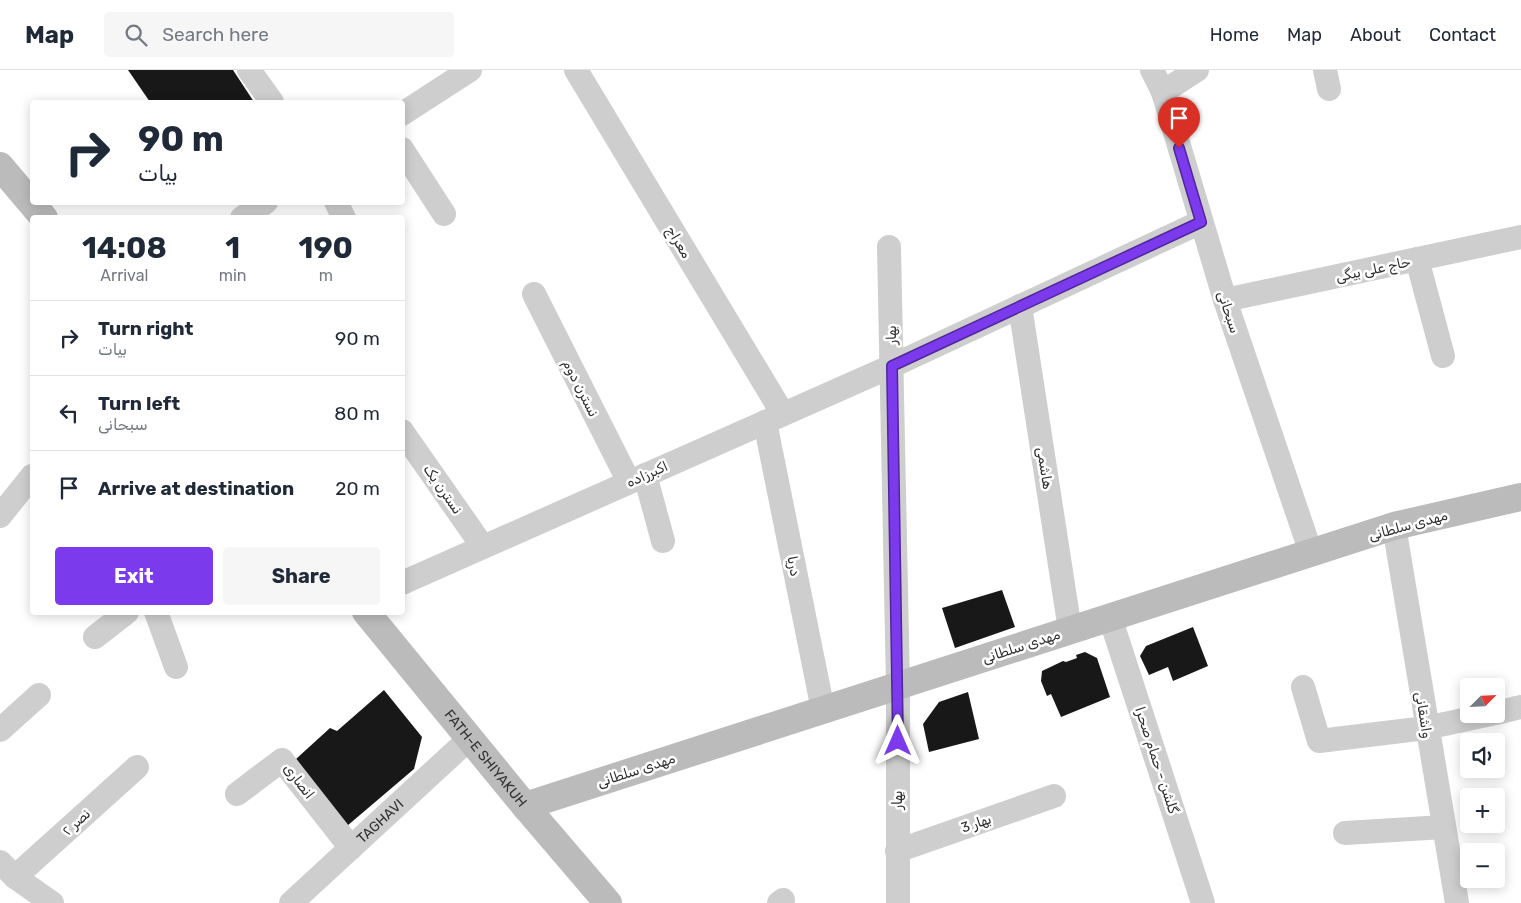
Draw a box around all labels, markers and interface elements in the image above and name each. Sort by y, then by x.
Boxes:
search box [104,12,454,57]
text: Map [25,21,74,49]
icon: search [122,21,150,49]
text: Search here [162,23,269,46]
text: Home [1210,24,1259,46]
text: Map [1287,24,1322,46]
text: About [1350,24,1401,46]
text: Contact [1429,24,1496,46]
pin [1158,97,1200,148]
icon: arrive [1165,104,1193,132]
text: 90 m [138,118,224,160]
icon: right [55,120,120,185]
text: بیات [138,160,178,187]
street label: معراج [661,223,695,263]
text: 14:08 [82,230,167,266]
text: 1 [225,230,240,266]
text: 190 [298,230,353,266]
street label: حاج علی بیگی [1334,253,1413,288]
text: Arrival [100,266,148,285]
text: min [219,266,247,285]
text: m [319,266,333,285]
street label: سبحانی [1214,289,1243,336]
text: Turn right [98,317,193,340]
icon: right [55,324,83,352]
street label: بهار [883,325,900,346]
text: 90 m [335,327,380,350]
text: بیات [98,340,127,359]
street label: نسترن دوم [558,357,602,420]
text: Turn left [98,392,180,415]
icon: left [55,399,83,427]
text: 80 m [334,402,380,425]
text: سبحانی [98,415,148,434]
street label: هاشمی [1033,446,1056,491]
street label: اکبرزاده [624,458,671,491]
street label: نسترن یک [419,461,466,517]
icon: arrive [55,474,83,502]
text: Arrive at destination [98,477,294,500]
text: 20 m [335,477,380,500]
street label: مهدی سلطانی [1367,507,1450,544]
button: Exit [55,547,213,605]
button: Share [223,547,380,605]
street label: دریا [783,555,804,578]
street label: مهدی سلطانی [980,626,1063,667]
north arrow [1460,678,1505,722]
map controls [1460,678,1505,888]
street label: واشقانی [1411,690,1436,740]
street label: گلشن - حمام صحرا [1130,704,1182,817]
street label: FATH-E SHIYAKUH [441,706,530,811]
position arrow [871,714,923,766]
button: sound [1460,733,1505,778]
street label: مهدی سلطانی [595,750,678,791]
street label: انصاری [280,760,318,802]
button: + [1460,788,1505,833]
street label: بهار [889,790,906,811]
street label: TAGHAVI [353,796,407,847]
street label: نصر ۲ [59,805,94,839]
street label: بهار 3 [959,810,994,837]
button: − [1460,843,1505,888]

